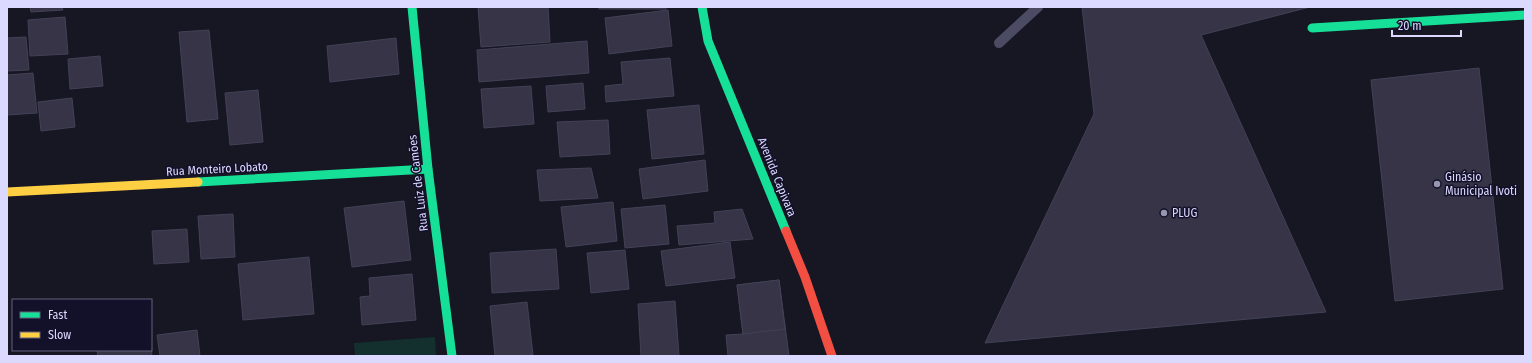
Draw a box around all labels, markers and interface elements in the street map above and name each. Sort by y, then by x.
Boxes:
scale bar [1392,12,1461,38]
text: 20 m [1398,19,1422,33]
street label: Rua Luiz de Camões [405,134,431,232]
street label: Avenida Capivara [755,135,799,219]
street label: Rua Monteiro Lobato [166,159,268,179]
place label: Ginásio Municipal Ivoti [1445,170,1517,198]
marker: Ginásio Municipal Ivoti [1432,179,1442,189]
place label: PLUG [1172,206,1197,220]
marker: PLUG [1159,208,1169,218]
legend [12,299,152,351]
text: Fast [48,308,67,322]
text: Slow [48,328,71,342]

